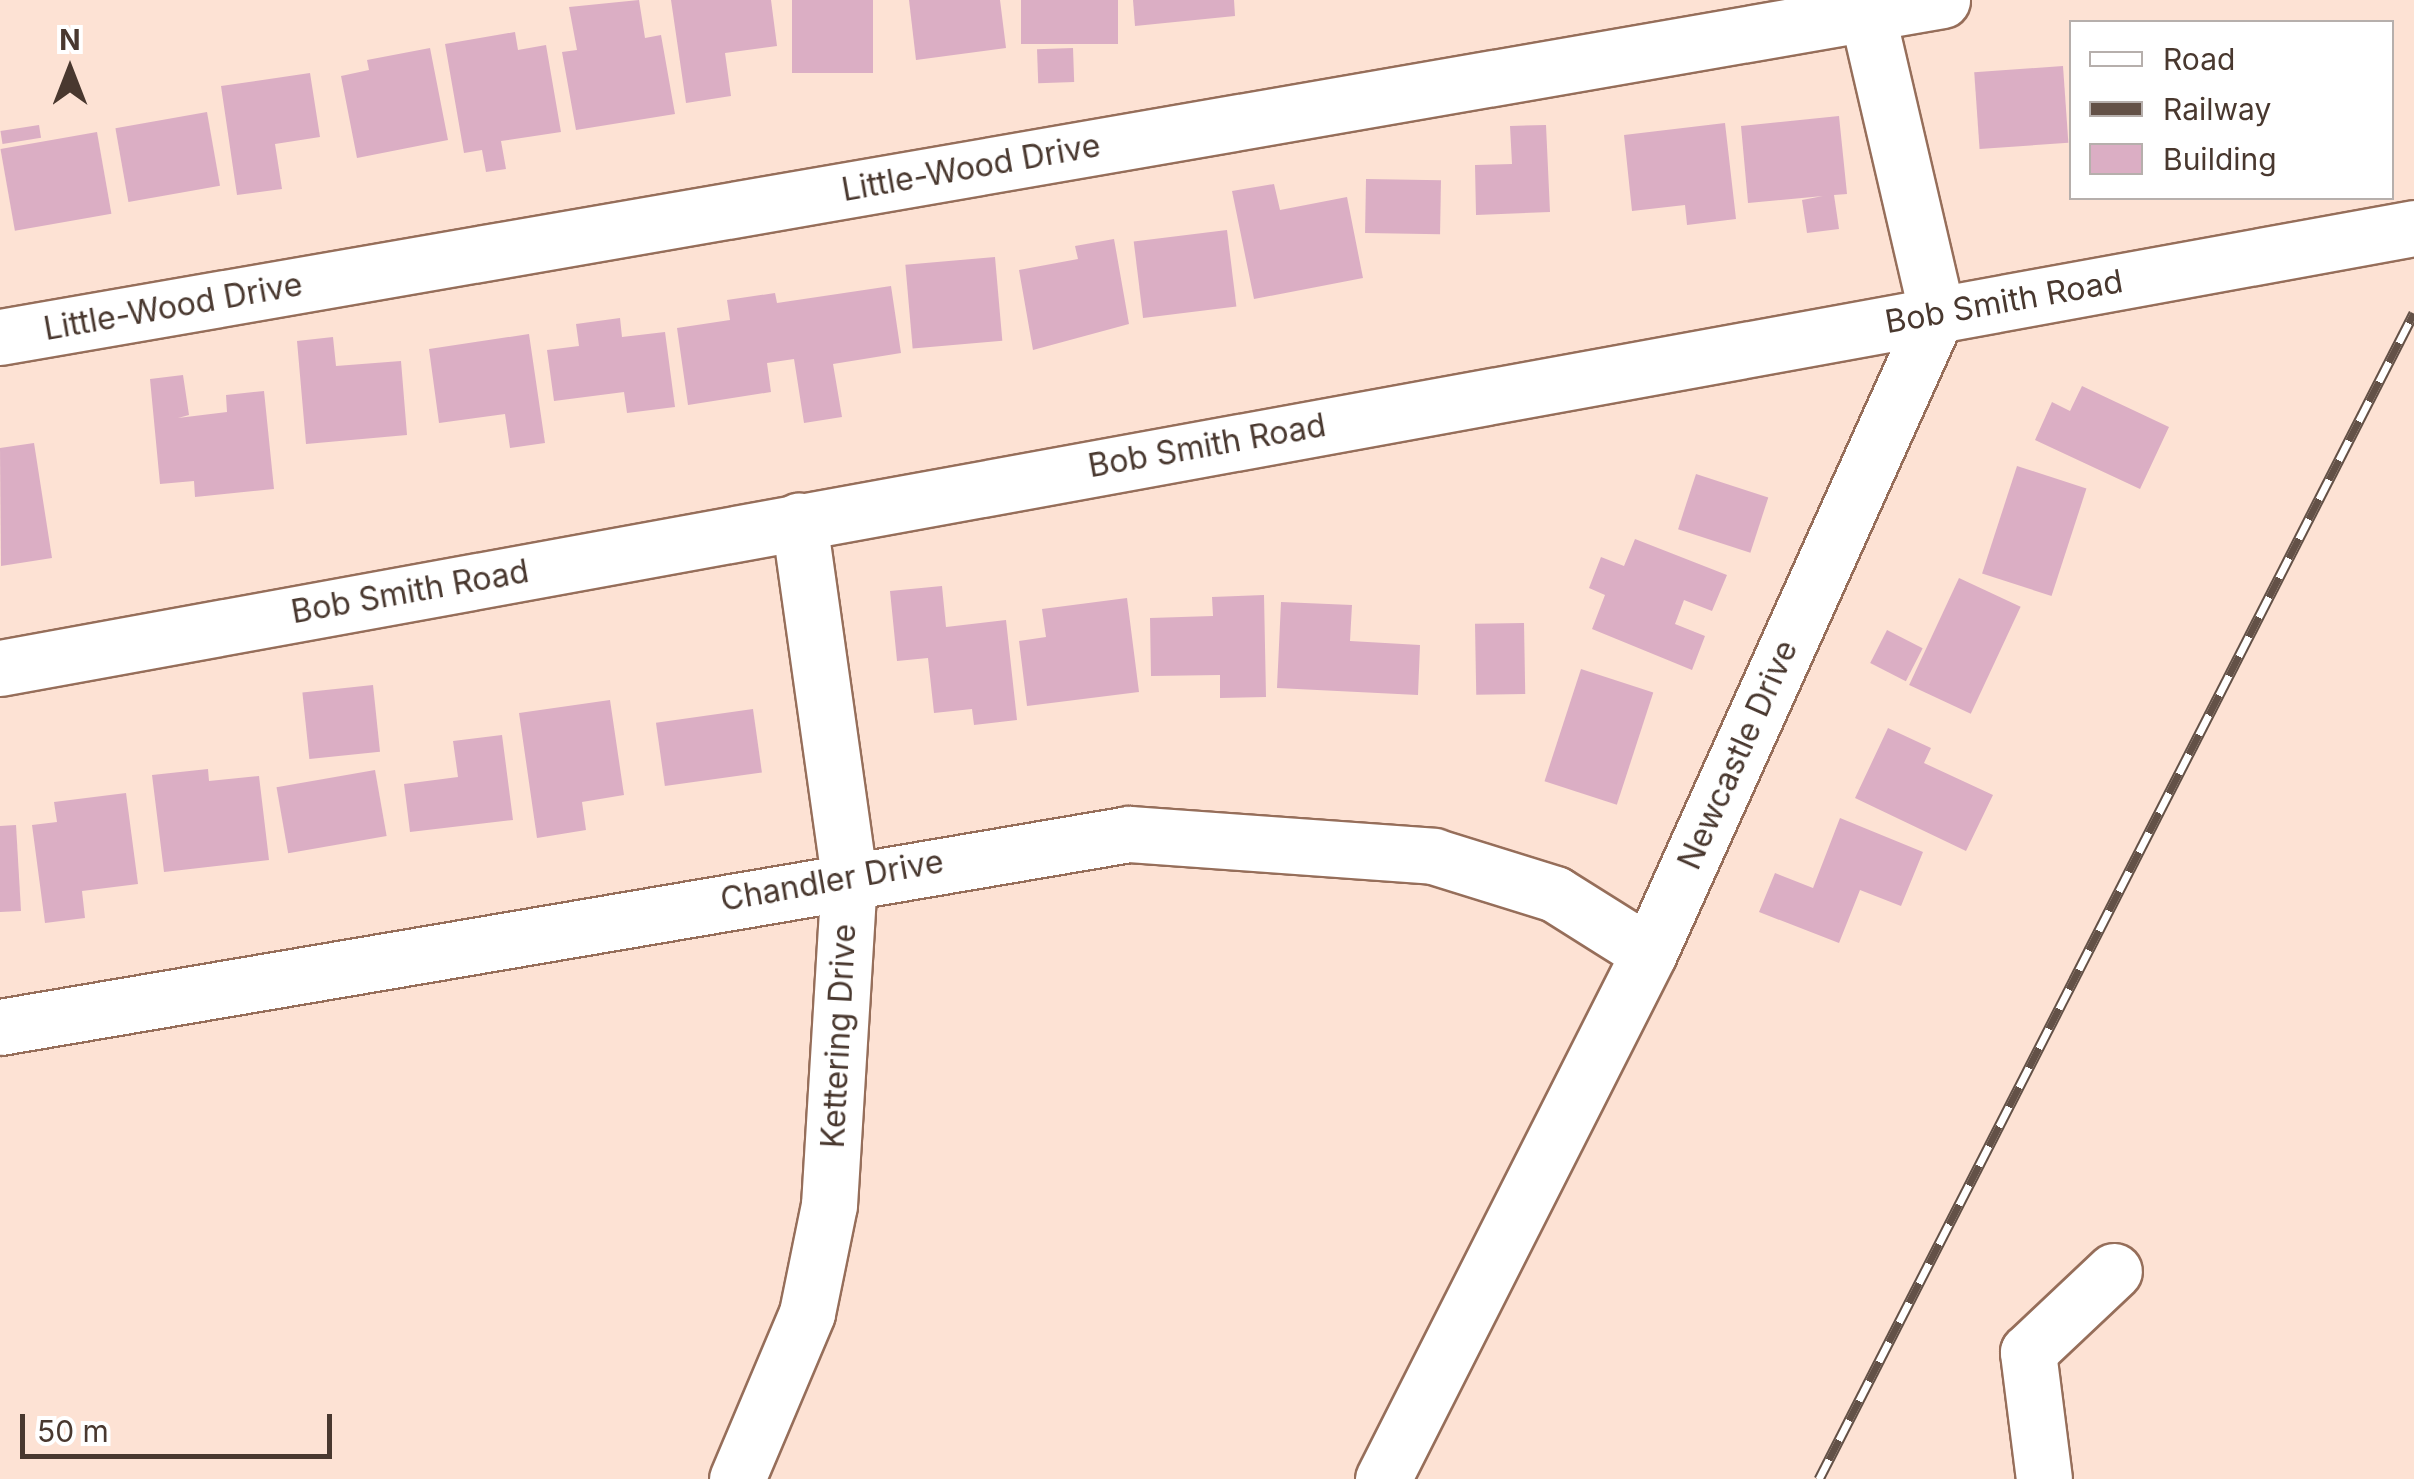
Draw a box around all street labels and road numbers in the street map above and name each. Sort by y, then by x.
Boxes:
street label: Little-Wood Drive [839,126,1103,210]
street label: Bob Smith Road [1882,262,2126,342]
street label: Little-Wood Drive [41,265,305,349]
street label: Bob Smith Road [1085,406,1329,486]
street label: Bob Smith Road [288,552,532,632]
street label: Newcastle Drive [1670,635,1806,875]
street label: Chandler Drive [718,843,946,919]
street label: Kettering Drive [814,923,864,1149]

